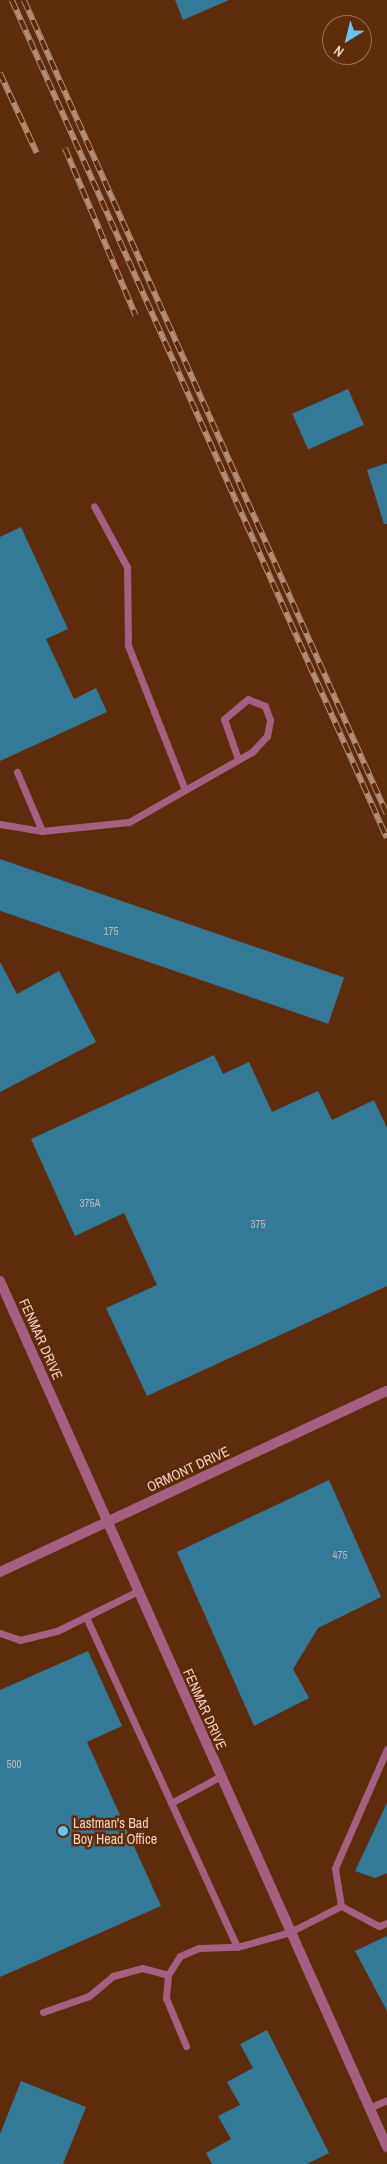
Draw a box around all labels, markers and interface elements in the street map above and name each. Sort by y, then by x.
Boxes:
north arrow [322,15,372,65]
text: N [330,42,347,61]
house number: 175 [103,924,119,938]
house number: 375A [79,1196,101,1210]
house number: 375 [250,1217,266,1231]
street label: FENMAR DRIVE [16,1296,66,1382]
street label: ORMONT DRIVE [144,1443,232,1495]
house number: 475 [332,1548,348,1562]
street label: FENMAR DRIVE [180,1666,230,1752]
house number: 500 [6,1757,22,1771]
place label: Lastman's Bad Boy Head Office [73,1815,157,1848]
marker: Lastman's Bad Boy Head Office [57,1825,69,1837]

